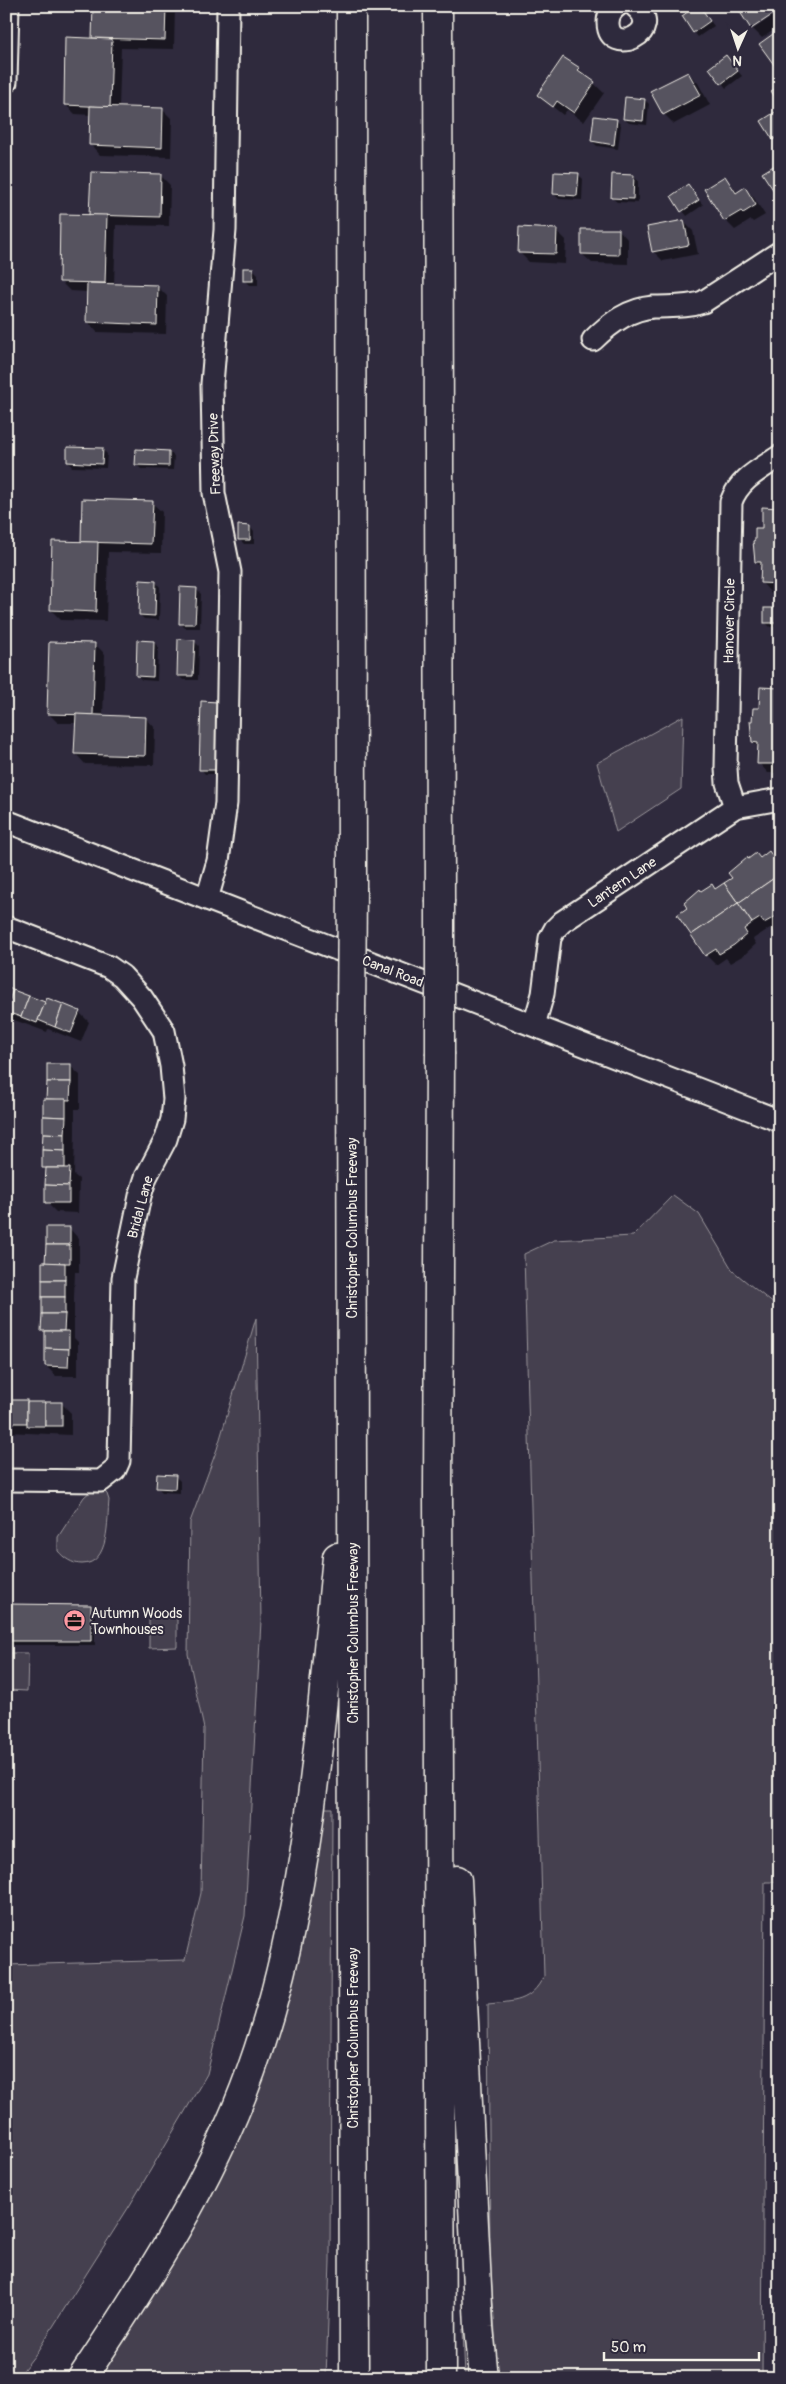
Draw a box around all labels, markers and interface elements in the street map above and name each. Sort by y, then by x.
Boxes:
north arrow [714,22,764,72]
text: N [732,52,743,69]
street label: Freeway Drive [205,413,224,495]
street label: Hanover Circle [720,578,739,664]
street label: Lantern Lane [585,853,660,912]
street label: Canal Road [360,952,426,991]
street label: Christopher Columbus Freeway [344,1137,361,1319]
street label: Bridal Lane [124,1174,157,1240]
street label: Christopher Columbus Freeway [345,1542,362,1724]
place label: Autumn Woods Townhouses [91,1605,183,1638]
office icon: Autumn Woods Townhouses [63,1609,87,1633]
street label: Christopher Columbus Freeway [345,1947,362,2129]
scale bar [604,2329,758,2361]
text: 50 m [611,2338,646,2357]

